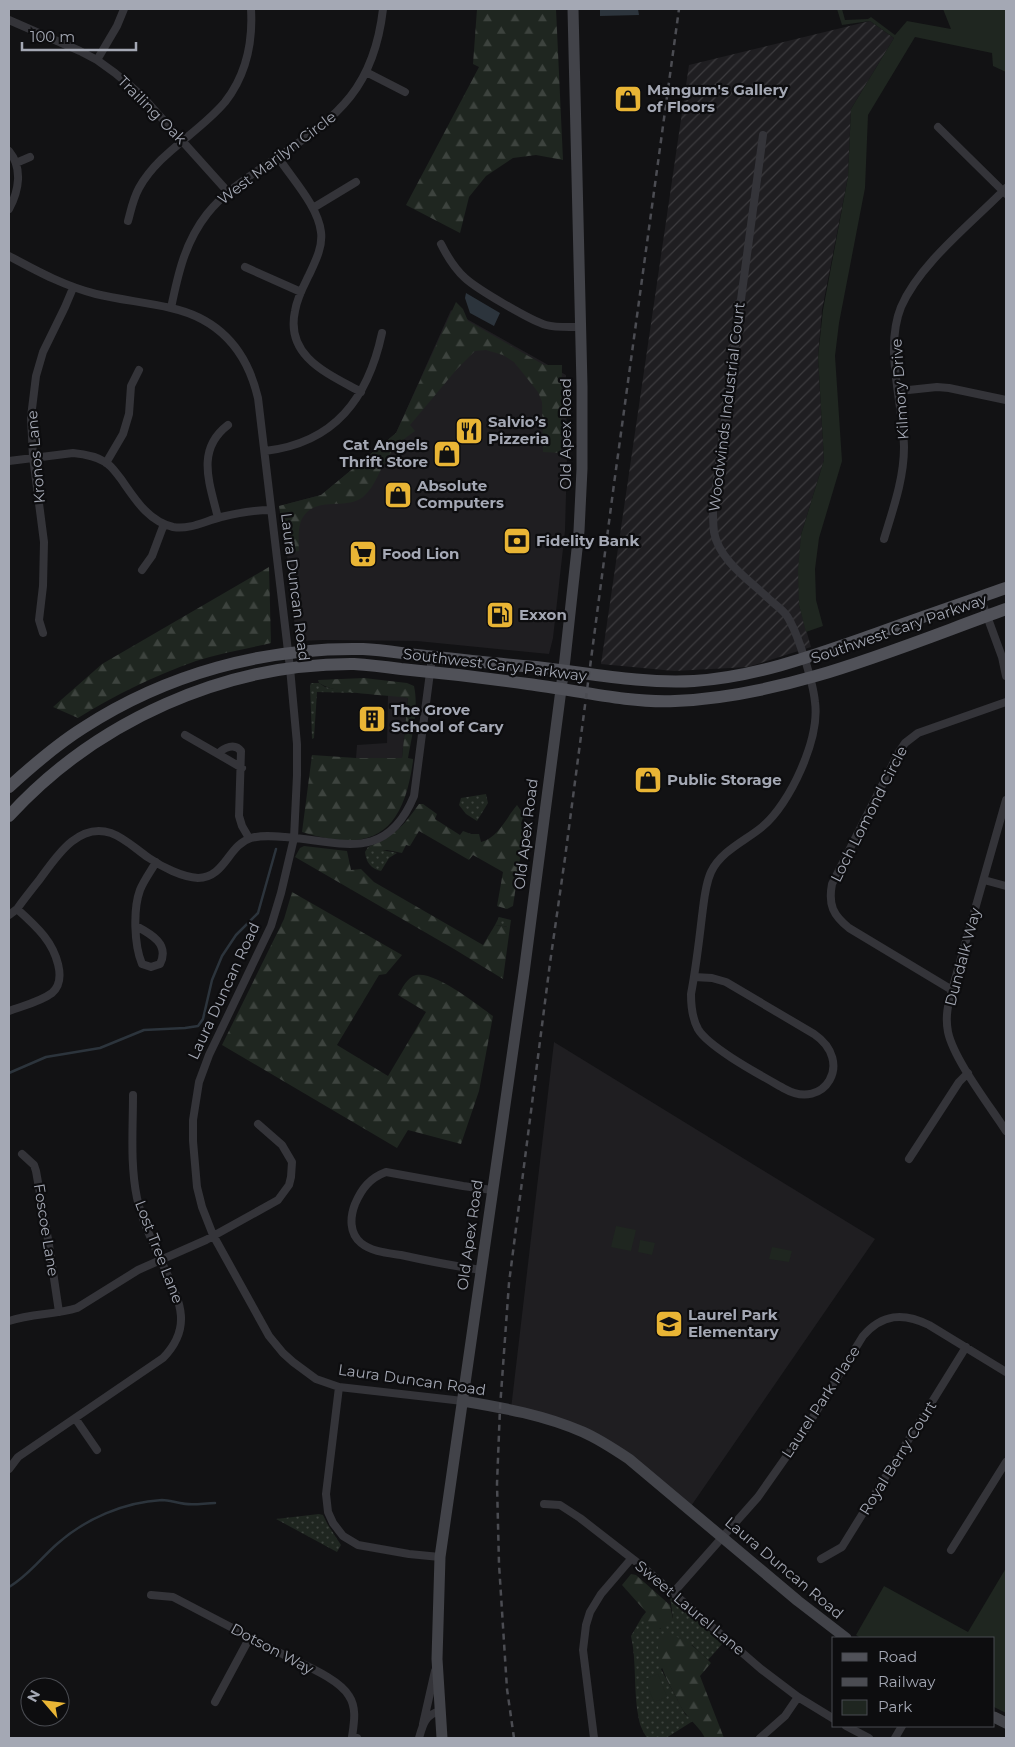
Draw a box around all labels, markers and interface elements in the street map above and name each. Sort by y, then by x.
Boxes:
scale bar [22,20,136,52]
text: 100 m [30,27,75,46]
street label: Trailing Oak [114,71,191,148]
place label: Mangum's Gallery of Floors [647,80,789,116]
shop icon: Mangum's Gallery of Floors [613,84,643,114]
street label: West Marilyn Circle [214,107,340,208]
street label: Woodwinds Industrial Court [704,301,749,513]
street label: Kilmory Drive [886,338,913,440]
street label: Old Apex Road [556,378,575,490]
street label: Kronos Lane [22,410,49,504]
place label: Salvio’s Pizzeria [488,412,549,448]
restaurant icon: Salvio’s Pizzeria [454,416,484,446]
place label: Cat Angels Thrift Store [339,435,428,471]
shop icon: Cat Angels Thrift Store [432,439,462,469]
place label: Absolute Computers [416,476,504,512]
shop icon: Absolute Computers [383,480,413,510]
street label: Laura Duncan Road [277,512,314,662]
bank icon: Fidelity Bank [502,526,532,556]
place label: Fidelity Bank [536,531,639,550]
supermarket icon: Food Lion [348,539,378,569]
place label: Food Lion [382,544,459,563]
street label: Southwest Cary Parkway [808,589,990,668]
fuel station icon: Exxon [485,600,515,630]
place label: Exxon [519,605,567,624]
street label: Southwest Cary Parkway [402,644,589,685]
place label: The Grove School of Cary [391,700,505,736]
building icon: The Grove School of Cary [357,704,387,734]
street label: Loch Lomond Circle [826,743,911,885]
shop icon: Public Storage [633,765,663,795]
place label: Public Storage [667,770,782,789]
street label: Old Apex Road [509,777,542,891]
street label: Dundalk Way [940,905,985,1008]
street label: Laura Duncan Road [183,919,264,1062]
street label: Old Apex Road [452,1178,487,1292]
street label: Foscoe Lane [30,1182,63,1278]
street label: Lost Tree Lane [131,1198,188,1306]
place label: Laurel Park Elementary [688,1305,780,1341]
school or university icon: Laurel Park Elementary [654,1309,684,1339]
street label: Laurel Park Place [777,1342,864,1461]
street label: Laura Duncan Road [337,1360,487,1399]
street label: Royal Berry Court [855,1397,940,1518]
street label: Laura Duncan Road [721,1512,848,1623]
street label: Sweet Laurel Lane [631,1556,749,1659]
street label: Dotson Way [228,1619,318,1679]
legend [832,1637,995,1727]
text: Road [878,1647,917,1666]
text: Railway [878,1672,936,1691]
north arrow [20,1677,70,1727]
text: N [23,1687,44,1705]
text: Park [878,1697,912,1716]

